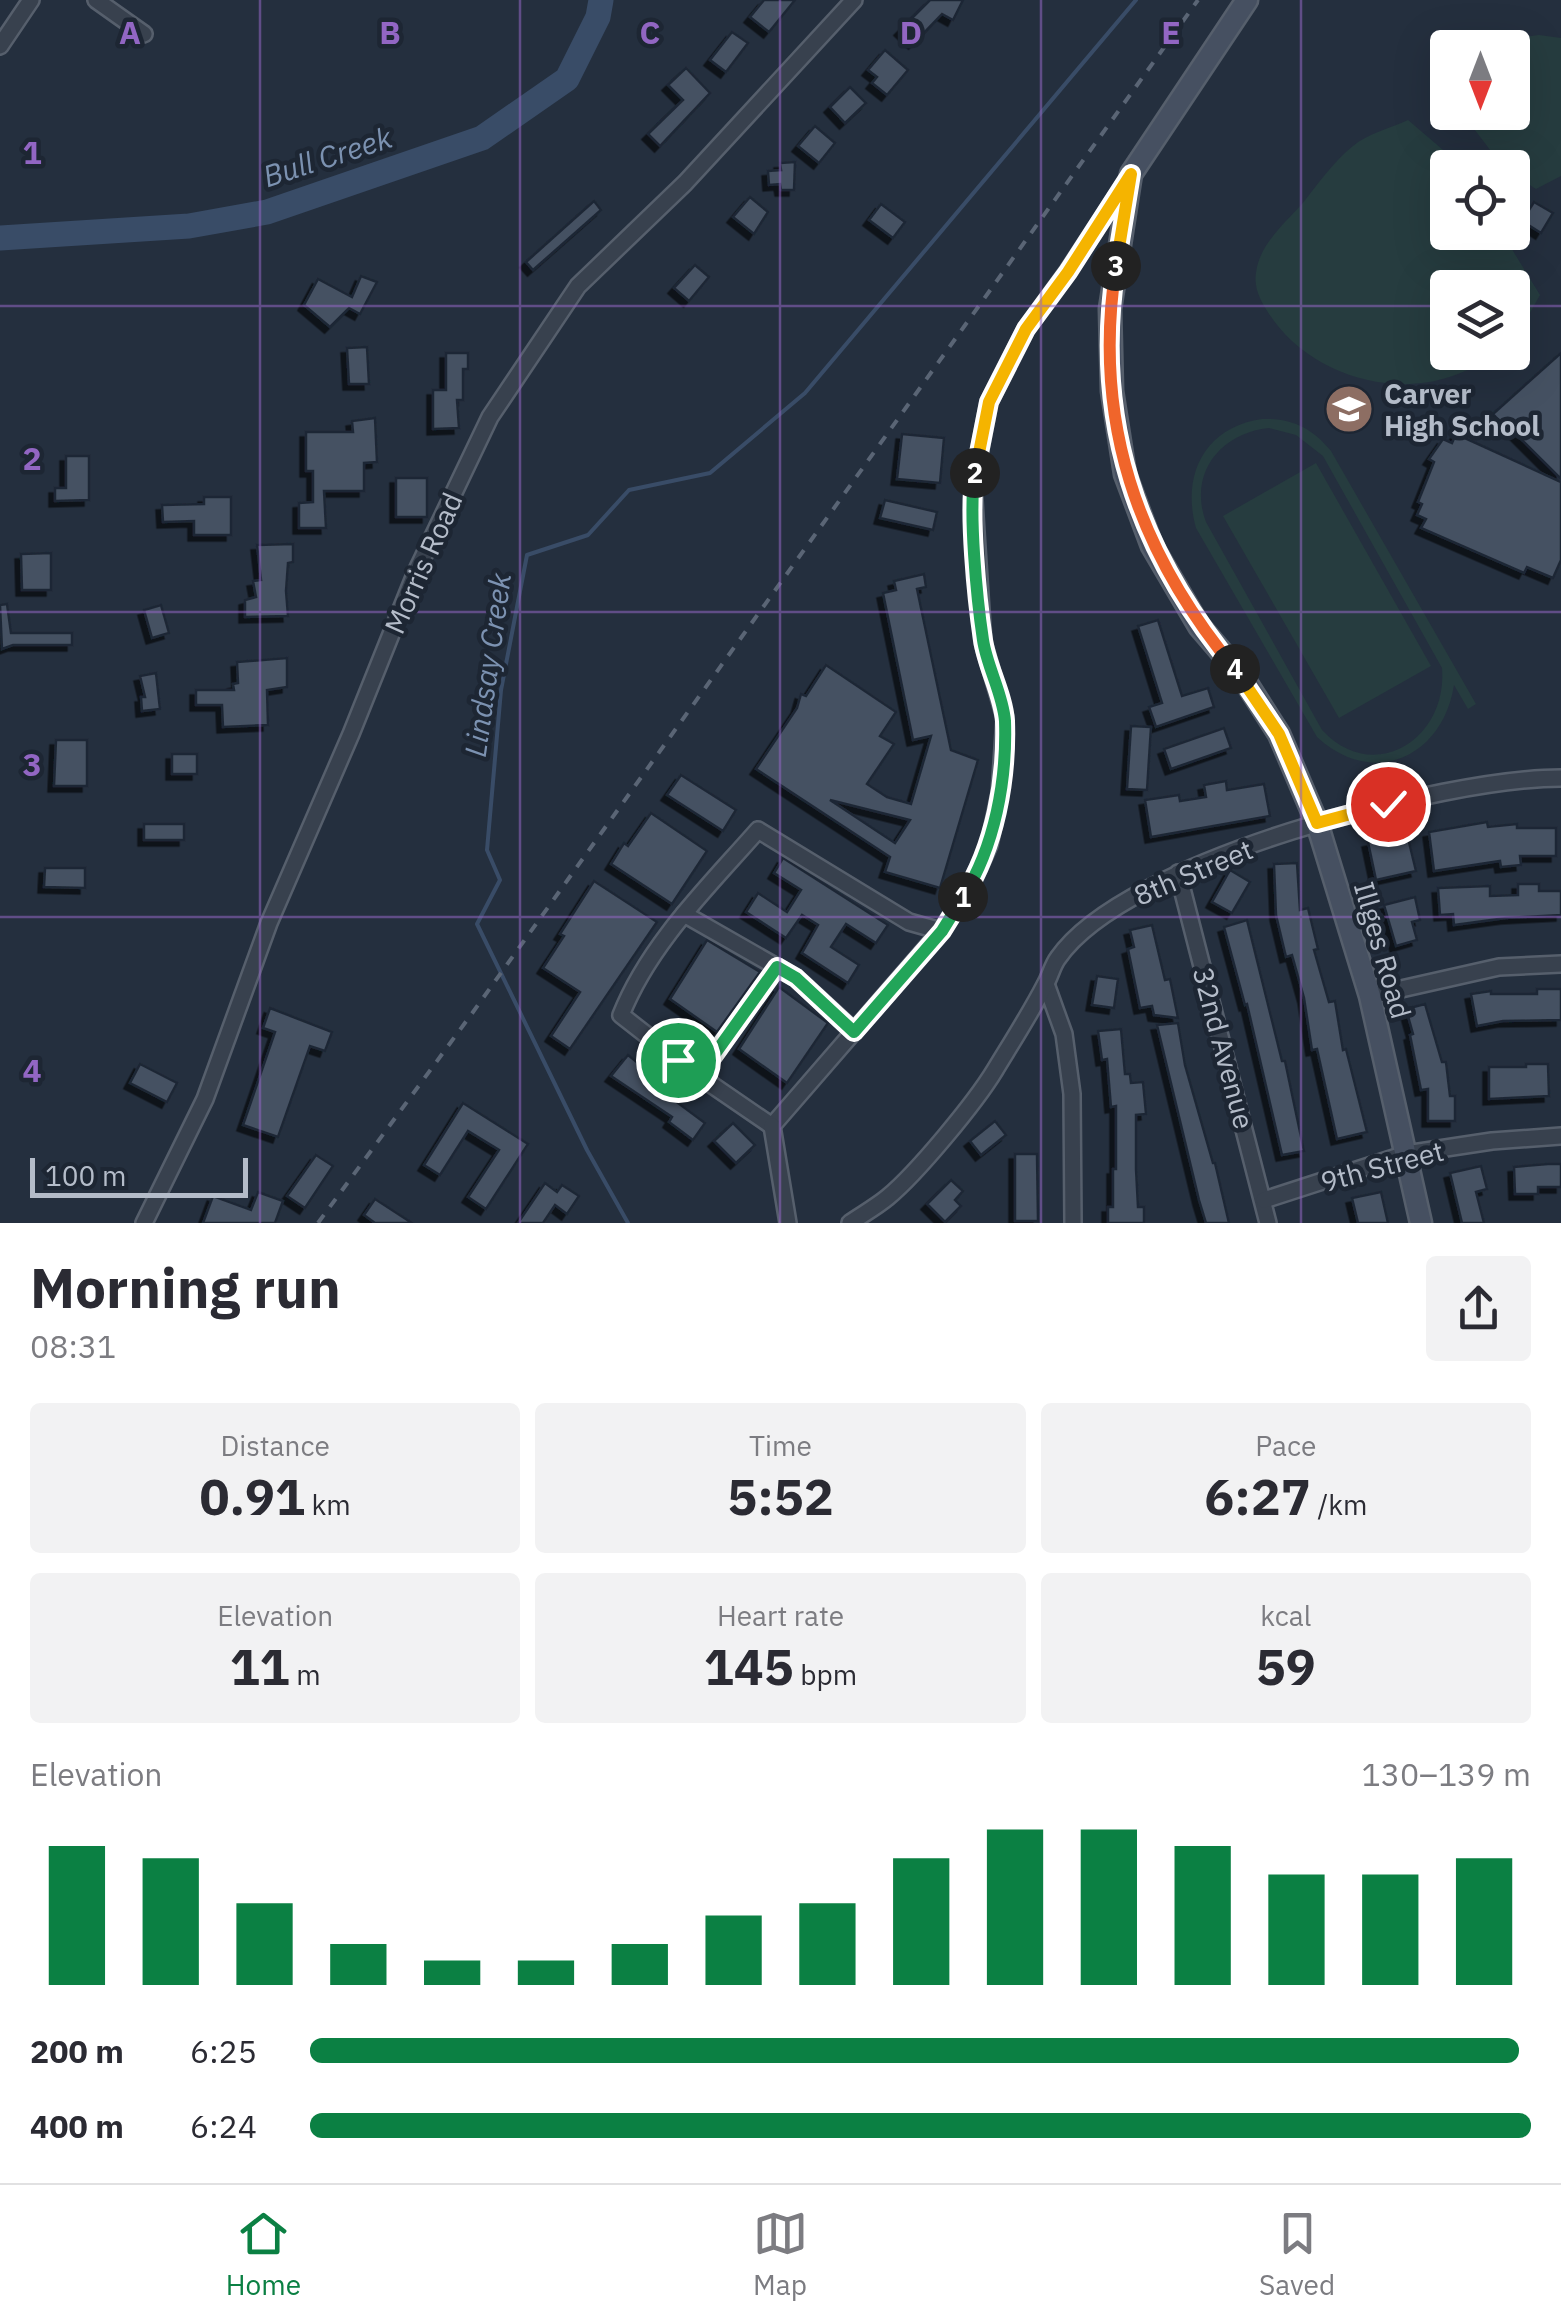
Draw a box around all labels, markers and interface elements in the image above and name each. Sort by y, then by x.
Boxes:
text: A [119,11,141,53]
text: B [379,11,401,53]
text: C [640,11,660,53]
text: D [900,11,922,53]
text: E [1161,11,1181,53]
north arrow [1430,30,1530,130]
map controls [1430,30,1530,370]
water label: Bull Creek [258,117,397,195]
text: 1 [22,131,42,173]
button: locate [1430,150,1530,250]
pin: 3 [1091,241,1141,291]
text: 3 [1108,247,1124,284]
button: layers [1430,270,1530,370]
place label: Carver High School [1384,375,1540,444]
school or university icon: Carver High School [1323,383,1375,435]
text: 2 [22,437,42,479]
pin: 2 [950,448,1000,498]
text: 2 [967,454,983,491]
street label: Morris Road [375,487,471,639]
water label: Lindsay Creek [455,570,519,759]
pin: 4 [1210,644,1260,694]
text: 4 [1227,650,1243,687]
text: 3 [22,743,42,785]
pin [1346,762,1431,847]
icon: check [1361,777,1416,832]
street label: 8th Street [1128,830,1258,914]
pin: 1 [938,872,988,922]
street label: Illges Road [1346,877,1420,1023]
text: 1 [955,878,971,915]
street label: 32nd Avenue [1185,963,1263,1133]
pin [636,1018,721,1103]
icon: arrive [651,1033,706,1088]
text: 4 [22,1049,42,1091]
street label: 9th Street [1316,1132,1448,1200]
scale bar [30,1153,248,1198]
text: 100 m [45,1157,126,1194]
text: Morning run [30,1252,341,1323]
button: share [1426,1256,1531,1361]
text: 08:31 [30,1325,116,1367]
text: Distance [221,1427,330,1464]
text: Time [749,1427,812,1464]
text: Pace [1255,1427,1316,1464]
text: 0.91 [200,1464,305,1529]
text: 5:52 [727,1464,834,1529]
text: 6:27 [1204,1464,1311,1529]
text: km [305,1486,351,1523]
text: /km [1311,1486,1367,1523]
text: Elevation [217,1597,333,1634]
text: Heart rate [717,1597,844,1634]
text: kcal [1260,1597,1311,1634]
text: 11 [230,1634,290,1699]
text: 145 [704,1634,794,1699]
text: 59 [1256,1634,1316,1699]
text: m [290,1656,321,1693]
text: bpm [794,1656,857,1693]
text: Elevation [30,1753,163,1795]
text: 130–139 m [1361,1753,1531,1795]
text: 200 m [30,2030,124,2072]
text: 6:25 [190,2030,257,2072]
text: 400 m [30,2105,124,2147]
text: 6:24 [190,2105,257,2147]
tab: Home [226,2206,301,2303]
tab: Map [753,2206,808,2303]
tab: Saved [1259,2206,1335,2303]

